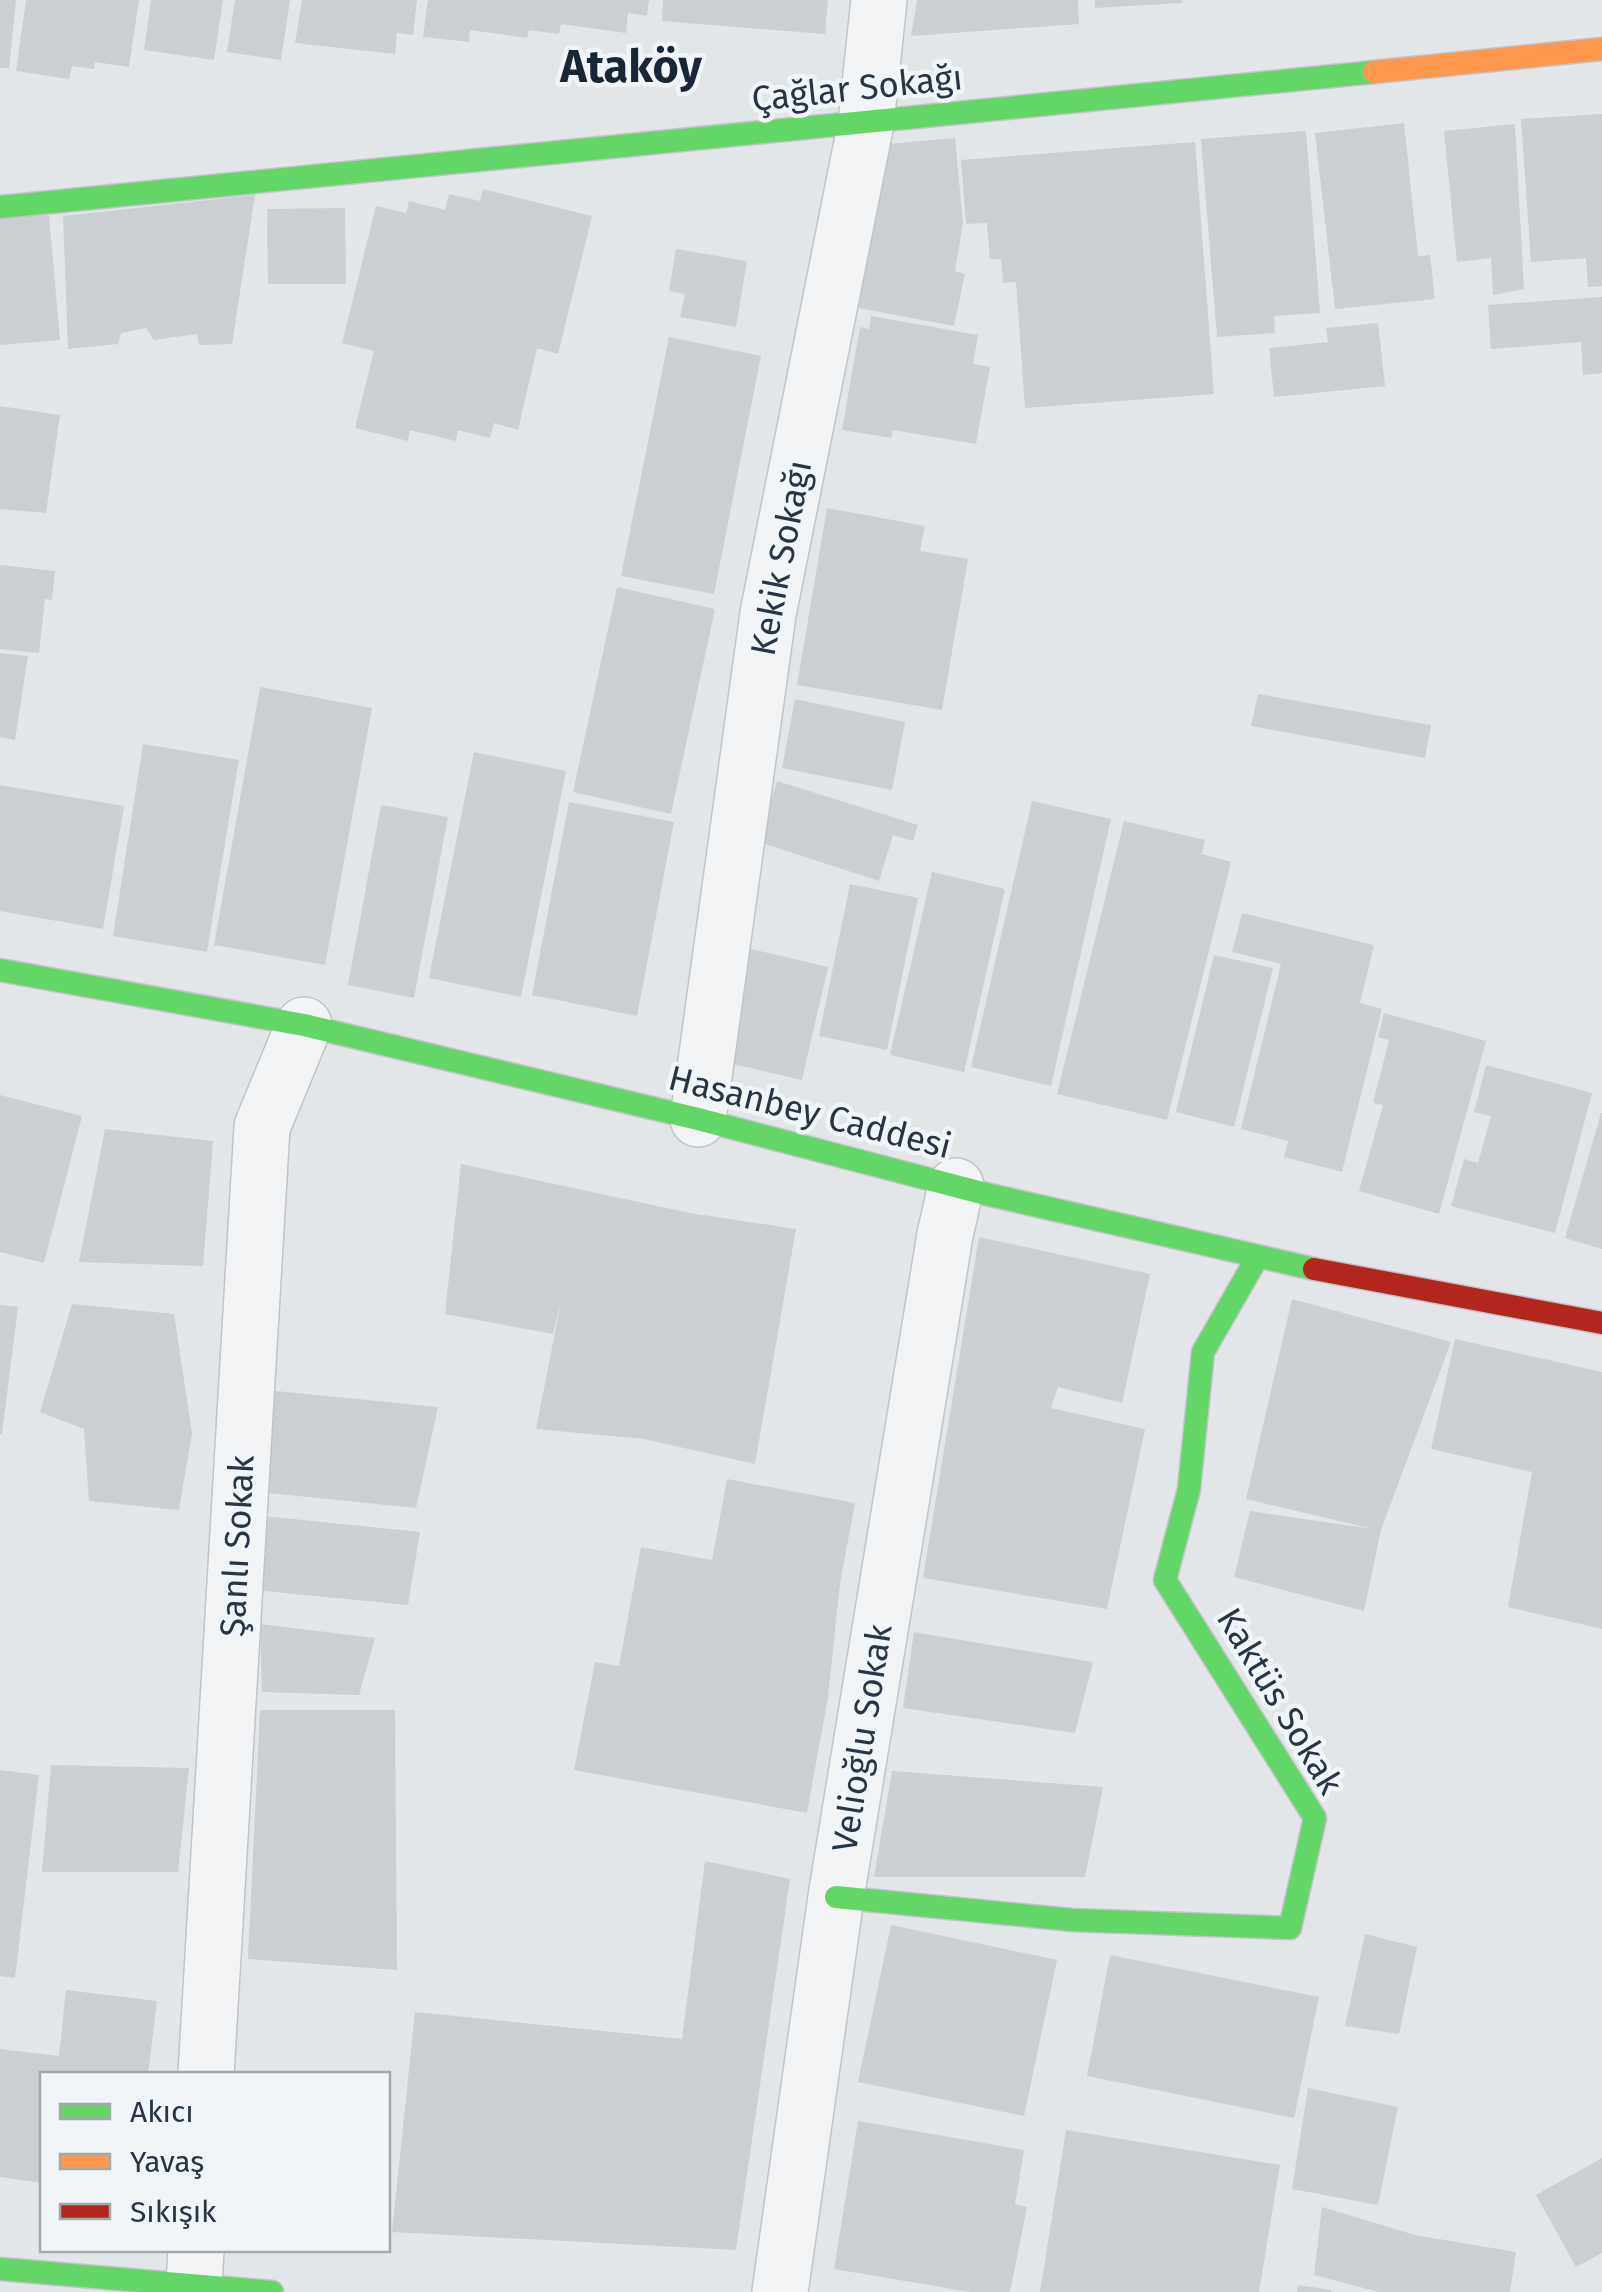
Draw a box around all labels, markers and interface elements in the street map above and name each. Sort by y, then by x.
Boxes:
district label: Ataköy [559,40,702,94]
street label: Çağlar Sokağı [750,56,965,121]
street label: Kekik Sokağı [742,457,820,659]
street label: Hasanbey Caddesi [664,1057,956,1167]
street label: Şanlı Sokak [211,1454,263,1638]
street label: Kaktüs Sokak [1208,1600,1352,1802]
street label: Velioğlu Sokak [823,1621,901,1855]
legend [40,2072,390,2252]
text: Akıcı [130,2094,194,2130]
text: Yavaş [130,2144,204,2180]
text: Sıkışık [130,2194,217,2230]

